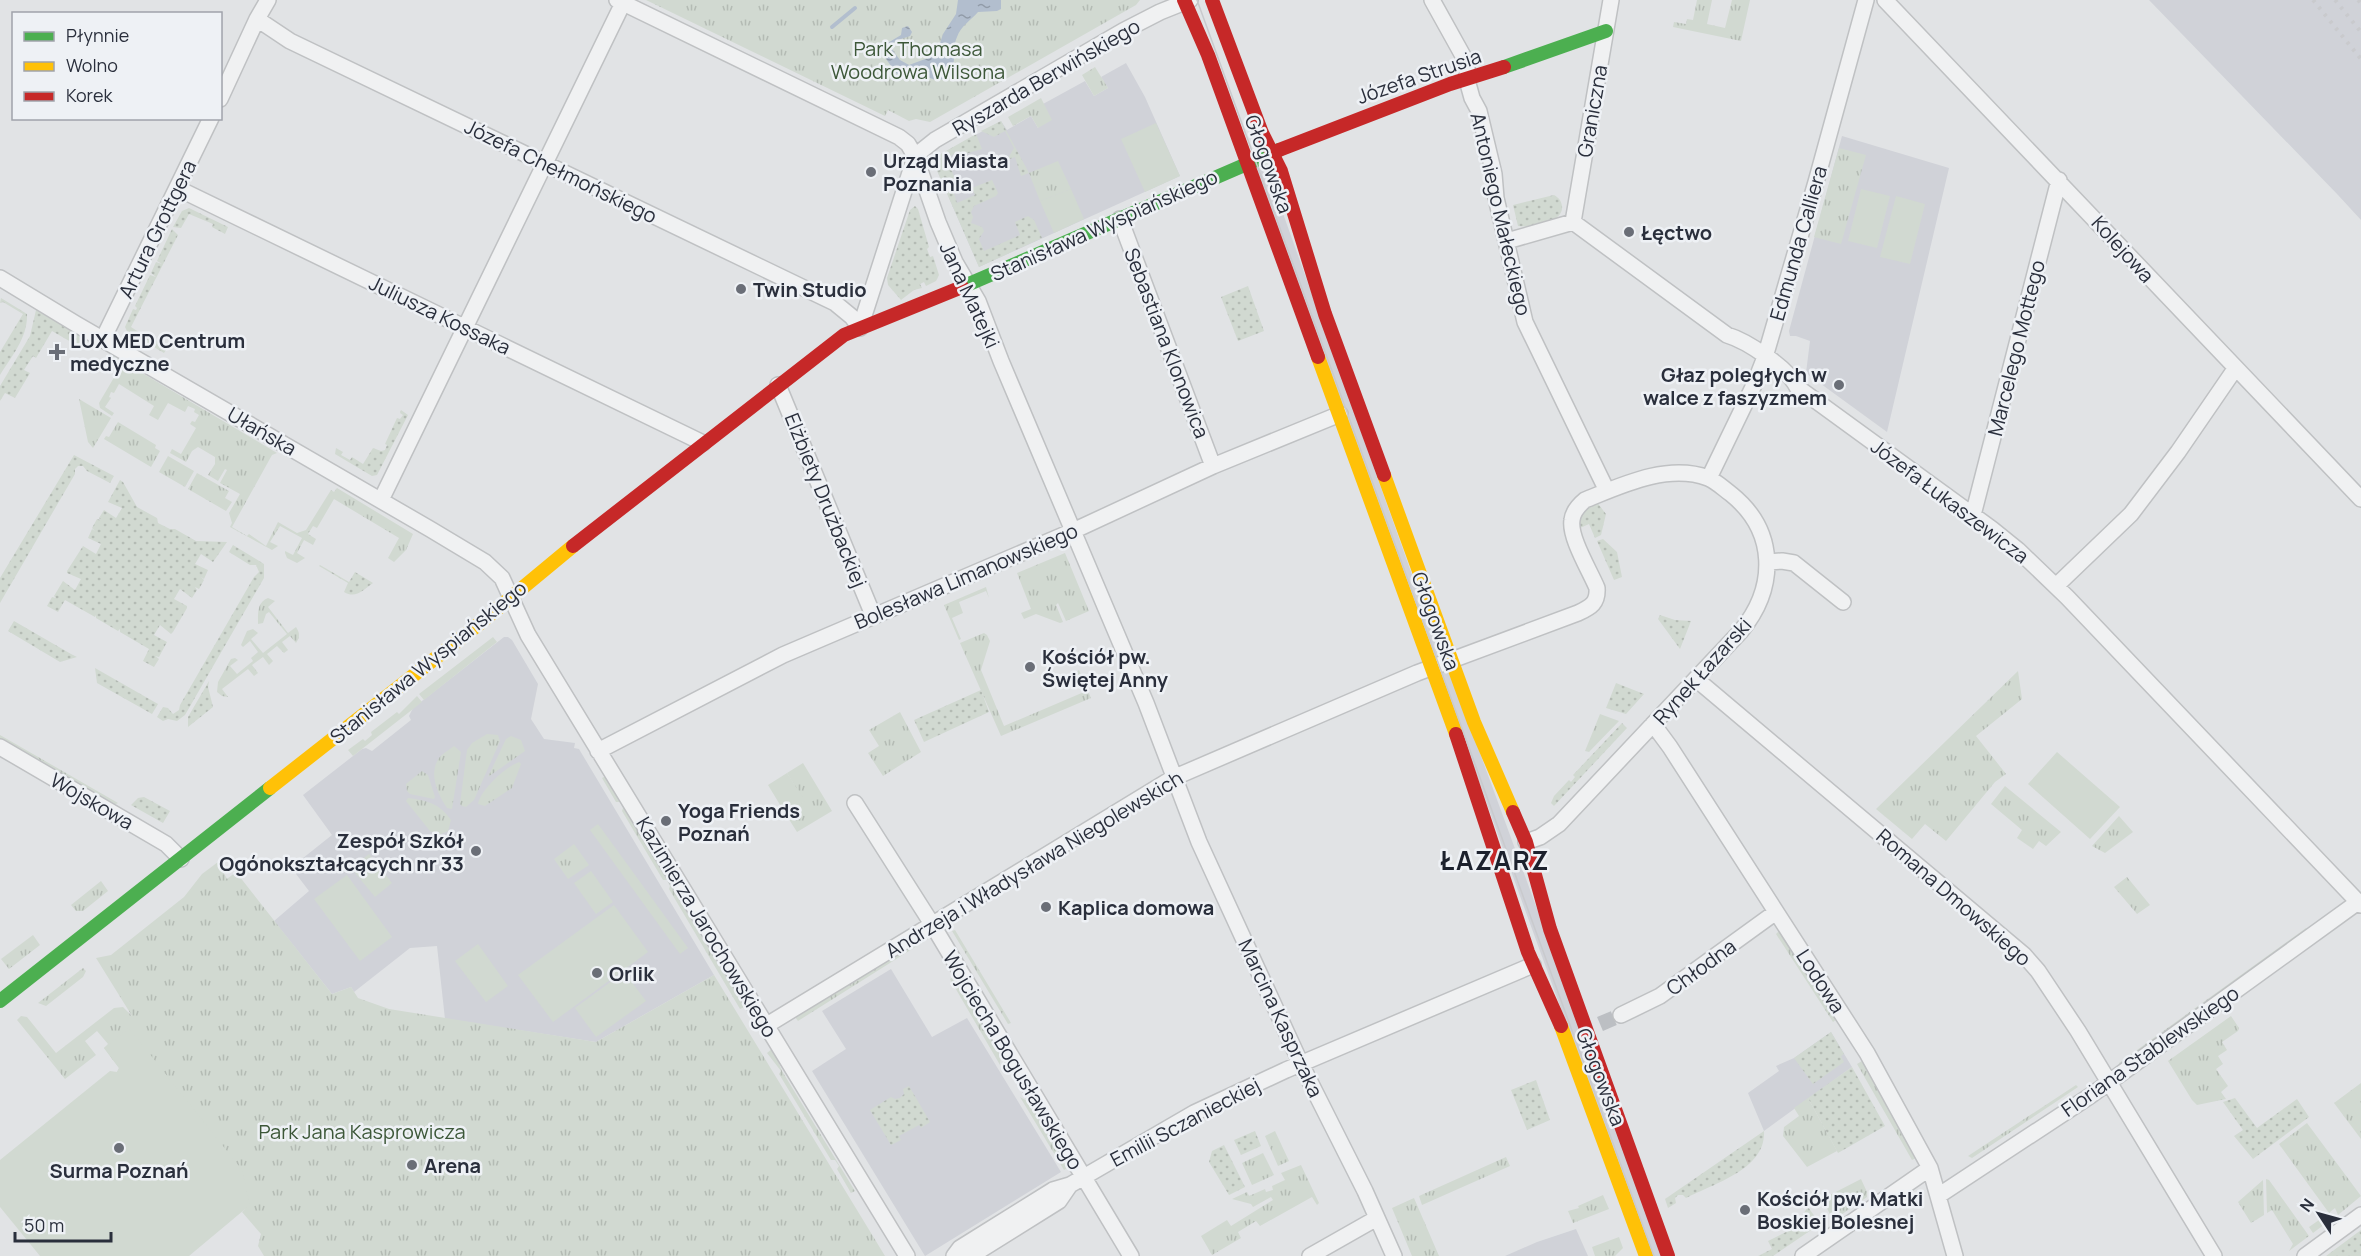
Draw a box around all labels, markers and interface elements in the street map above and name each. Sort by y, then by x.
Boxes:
legend [12,12,222,120]
street label: Ryszarda Berwińskiego [947,12,1145,142]
text: Płynnie [66,23,129,47]
park label: Park Thomasa Woodrowa Wilsona [831,35,1005,85]
street label: Józefa Strusia [1353,42,1485,110]
text: Wolno [66,53,118,77]
street label: Graniczna [1571,63,1613,159]
text: Korek [66,83,113,107]
street label: Antoniego Małeckiego [1464,110,1538,318]
street label: Głogowska [1239,111,1299,217]
street label: Józefa Chełmońskiego [460,113,662,229]
place label: Urząd Miasta Poznania [883,147,1009,197]
street label: Artura Grottgera [112,155,202,303]
street label: Edmunda Calliera [1763,162,1833,324]
street label: Stanisława Wyspiańskiego [986,163,1222,287]
marker: Urząd Miasta Poznania [864,165,878,179]
street label: Kolejowa [2086,210,2160,288]
place label: Łęctwo [1641,219,1712,246]
marker: Łęctwo [1622,225,1636,239]
street label: Jana Matejki [934,238,1006,352]
street label: Sebastiana Klonowica [1118,244,1216,442]
street label: Marcelego Mottego [1981,257,2051,439]
street label: Juliusza Kossaka [365,269,515,361]
place label: Twin Studio [753,276,867,303]
marker: Twin Studio [734,282,748,296]
place label: LUX MED Centrum medyczne [70,327,245,377]
marker: LUX MED Centrum medyczne [48,343,66,361]
place label: Głaz poległych w walce z faszyzmem [1643,361,1827,411]
marker: Głaz poległych w walce z faszyzmem [1832,378,1846,392]
street label: Ułańska [222,400,302,462]
street label: Elżbiety Drużbackiej [779,409,873,591]
street label: Józefa Łukaszewicza [1866,433,2034,569]
street label: Bolesława Limanowskiego [850,517,1082,635]
street label: Głogowska [1406,568,1466,674]
street label: Stanisława Wyspiańskiego [324,574,532,750]
street label: Rynek Łazarski [1647,612,1757,730]
place label: Kościół pw. Świętej Anny [1042,643,1169,693]
marker: Kościół pw. Świętej Anny [1023,660,1037,674]
street label: Andrzeja i Władysława Niegolewskich [880,764,1188,964]
street label: Wojskowa [45,766,139,836]
place label: Yoga Friends Poznań [678,797,800,847]
street label: Kazimierza Jarochowskiego [630,812,784,1042]
marker: Yoga Friends Poznań [659,814,673,828]
street label: Romana Dmowskiego [1871,822,2037,972]
place label: Zespół Szkół Ogónokształcących nr 33 [219,827,464,877]
district label: ŁAZARZ [1440,842,1550,878]
marker: Zespół Szkół Ogónokształcących nr 33 [469,844,483,858]
place label: Kaplica domowa [1058,894,1214,921]
marker: Kaplica domowa [1039,900,1053,914]
street label: Chłodna [1661,933,1741,1001]
street label: Marcina Kasprzaka [1232,934,1330,1102]
street label: Lodowa [1790,944,1852,1018]
street label: Wojciecha Bogusławskiego [937,945,1089,1175]
place label: Orlik [609,960,655,987]
marker: Orlik [590,966,604,980]
street label: Floriana Stablewskiego [2056,979,2244,1123]
street label: Głogowska [1570,1024,1632,1130]
street label: Emilii Sczanieckiej [1105,1071,1265,1173]
park label: Park Jana Kasprowicza [258,1118,466,1145]
marker: Surma Poznań [112,1141,126,1155]
place label: Arena [424,1152,481,1179]
place label: Surma Poznań [50,1157,188,1184]
marker: Arena [405,1158,419,1172]
north arrow [2289,1184,2349,1244]
place label: Kościół pw. Matki Boskiej Bolesnej [1757,1185,1923,1235]
text: N [2295,1194,2319,1216]
marker: Kościół pw. Matki Boskiej Bolesnej [1738,1203,1752,1217]
scale bar [15,1205,111,1243]
text: 50 m [24,1213,64,1237]

